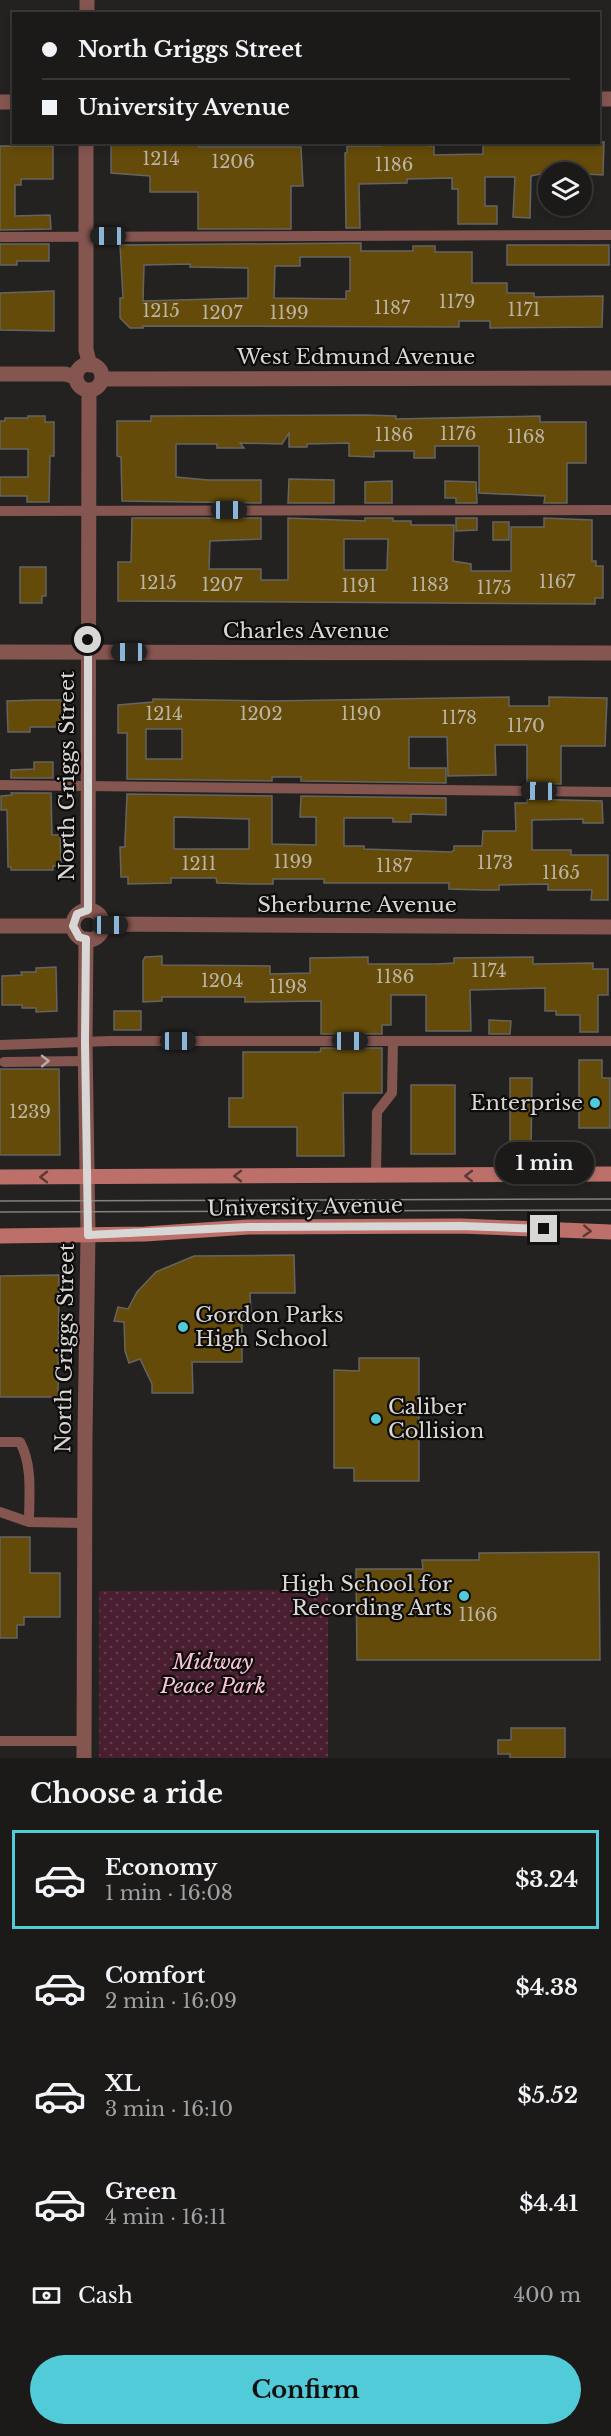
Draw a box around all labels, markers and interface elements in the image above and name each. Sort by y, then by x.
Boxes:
text: North Griggs Street [78,36,302,63]
text: University Avenue [78,94,290,121]
house number: 1214 [142,148,180,170]
house number: 1206 [211,151,255,173]
house number: 1186 [375,154,413,176]
map controls [538,162,592,216]
button: layers [538,162,592,216]
car [90,227,126,245]
house number: 1179 [439,291,475,313]
house number: 1187 [374,297,411,319]
house number: 1171 [507,299,541,321]
house number: 1215 [142,300,180,322]
house number: 1207 [201,302,243,324]
house number: 1199 [269,302,309,324]
street label: West Edmund Avenue [236,344,475,370]
house number: 1176 [440,423,476,445]
house number: 1186 [375,424,413,446]
house number: 1168 [507,426,545,448]
car [211,501,247,519]
house number: 1167 [539,571,576,593]
house number: 1215 [139,572,177,594]
house number: 1207 [201,574,243,596]
house number: 1183 [411,574,449,596]
house number: 1191 [341,575,377,597]
house number: 1175 [476,577,512,599]
street label: Charles Avenue [223,618,389,644]
route start [74,626,101,653]
car [111,643,147,661]
street label: North Griggs Street [54,671,80,881]
house number: 1214 [145,703,183,725]
house number: 1202 [239,703,283,725]
house number: 1190 [341,703,381,725]
house number: 1178 [441,707,477,729]
house number: 1170 [507,715,545,737]
car [521,782,557,800]
house number: 1199 [273,851,313,873]
house number: 1173 [477,852,513,874]
house number: 1211 [181,853,217,875]
house number: 1187 [376,855,413,877]
house number: 1165 [542,862,580,884]
street label: Sherburne Avenue [257,892,457,918]
car [92,916,128,934]
house number: 1174 [471,960,507,982]
house number: 1186 [376,966,414,988]
house number: 1204 [201,970,243,992]
house number: 1198 [269,976,307,998]
car [160,1032,196,1050]
car [332,1032,368,1050]
one-way arrow [40,1055,49,1068]
place label: Enterprise [470,1090,583,1116]
marker: Enterprise [588,1096,602,1110]
house number: 1239 [9,1101,51,1123]
callout: 1 min [494,1142,594,1184]
text: 1 min [516,1151,573,1175]
one-way arrow [233,1170,242,1182]
one-way arrow [464,1170,473,1182]
one-way arrow [39,1171,48,1183]
street label: University Avenue [207,1192,403,1222]
route end [530,1215,557,1242]
one-way arrow [583,1225,592,1238]
street label: North Griggs Street [50,1243,80,1453]
place label: Gordon Parks High School [195,1302,344,1352]
marker: Gordon Parks High School [176,1320,190,1334]
place label: Caliber Collision [388,1394,484,1444]
marker: Caliber Collision [369,1412,383,1426]
place label: High School for Recording Arts [281,1571,452,1621]
marker: High School for Recording Arts [457,1589,471,1603]
house number: 1166 [458,1604,498,1626]
park label: Midway Peace Park [159,1649,266,1699]
text: Choose a ride [30,1777,223,1810]
icon: car [33,1853,87,1907]
text: Economy [105,1854,217,1881]
text: $3.24 [515,1866,578,1893]
text: 1 min · 16:08 [105,1881,233,1905]
icon: car [33,1961,87,2015]
text: Comfort [105,1962,205,1989]
text: $4.38 [516,1974,578,2001]
text: 2 min · 16:09 [105,1989,237,2013]
icon: car [33,2069,87,2123]
text: XL [105,2070,140,2097]
text: $5.52 [518,2082,578,2109]
text: 3 min · 16:10 [105,2097,233,2121]
icon: car [33,2177,87,2231]
text: Green [105,2178,177,2205]
text: $4.41 [519,2190,578,2217]
text: 4 min · 16:11 [105,2205,227,2229]
icon: cash [30,2279,63,2312]
text: Cash [78,2282,133,2309]
text: 400 m [514,2283,581,2307]
button: Confirm [30,2355,581,2424]

